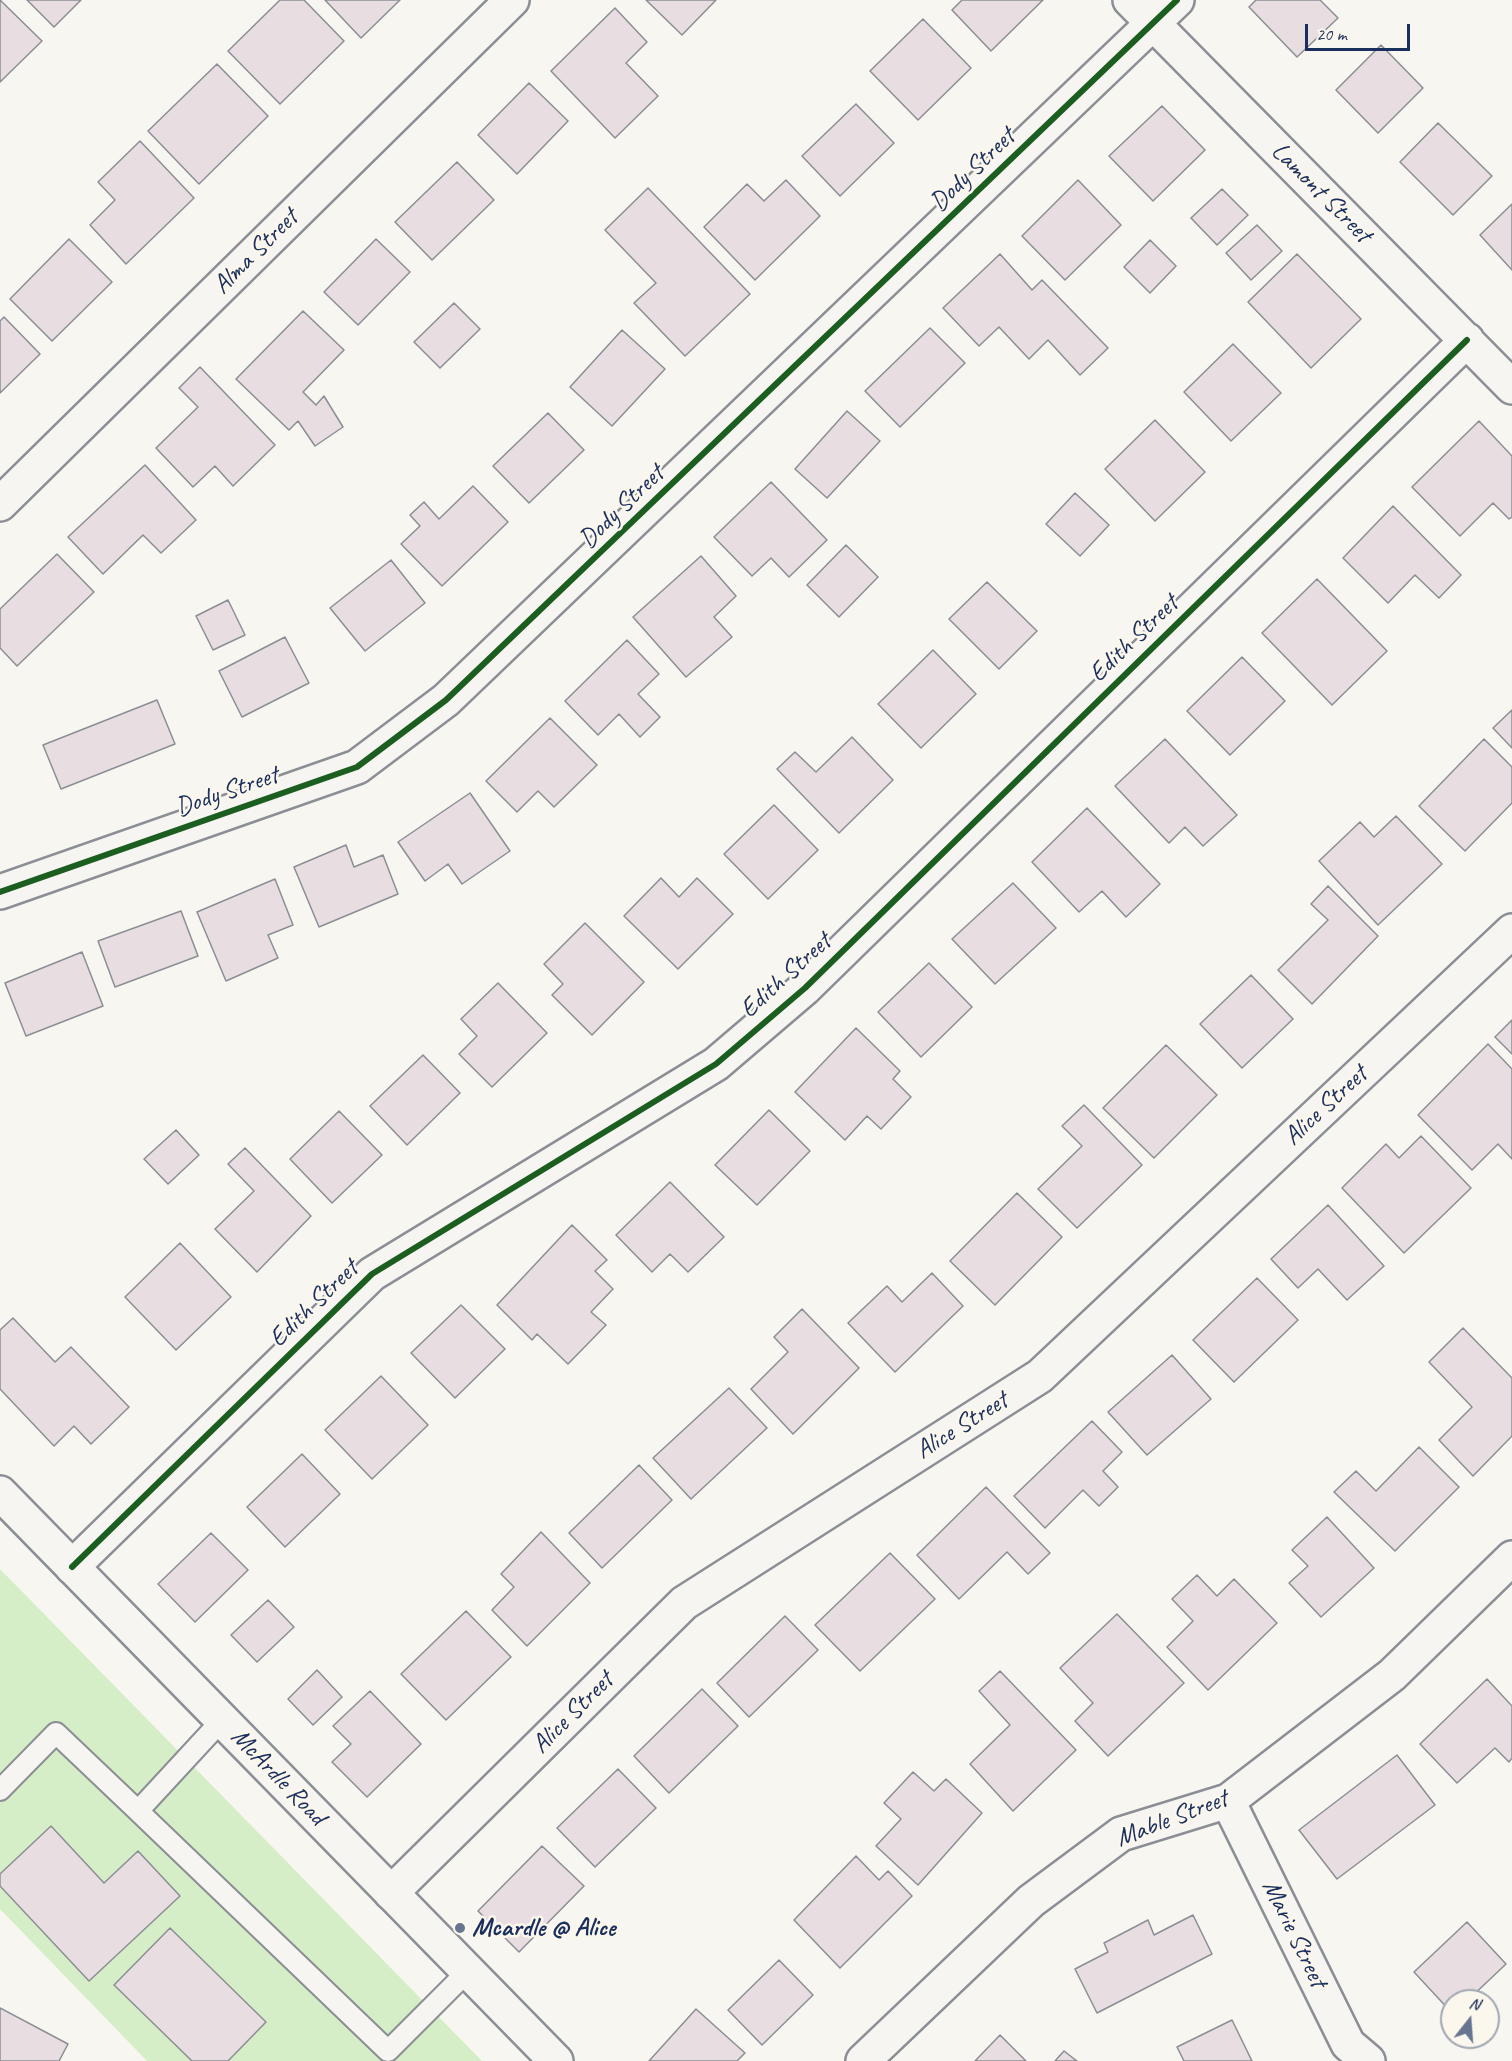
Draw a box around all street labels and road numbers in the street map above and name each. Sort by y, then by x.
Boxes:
street label: Dody Street [924,122,1022,218]
street label: Lamont Street [1264,136,1378,250]
street label: Alma Street [207,203,305,301]
street label: Dody Street [573,459,671,555]
street label: Edith Street [1083,589,1185,689]
street label: Dody Street [172,760,282,824]
street label: Edith Street [734,927,838,1025]
street label: Alice Street [1278,1060,1374,1152]
street label: Edith Street [263,1254,365,1354]
street label: Alice Street [910,1386,1014,1466]
street label: Alice Street [526,1666,620,1760]
street label: McArdle Road [224,1722,332,1832]
street label: Mable Street [1112,1783,1232,1855]
street label: Marie Street [1255,1875,1333,1993]

